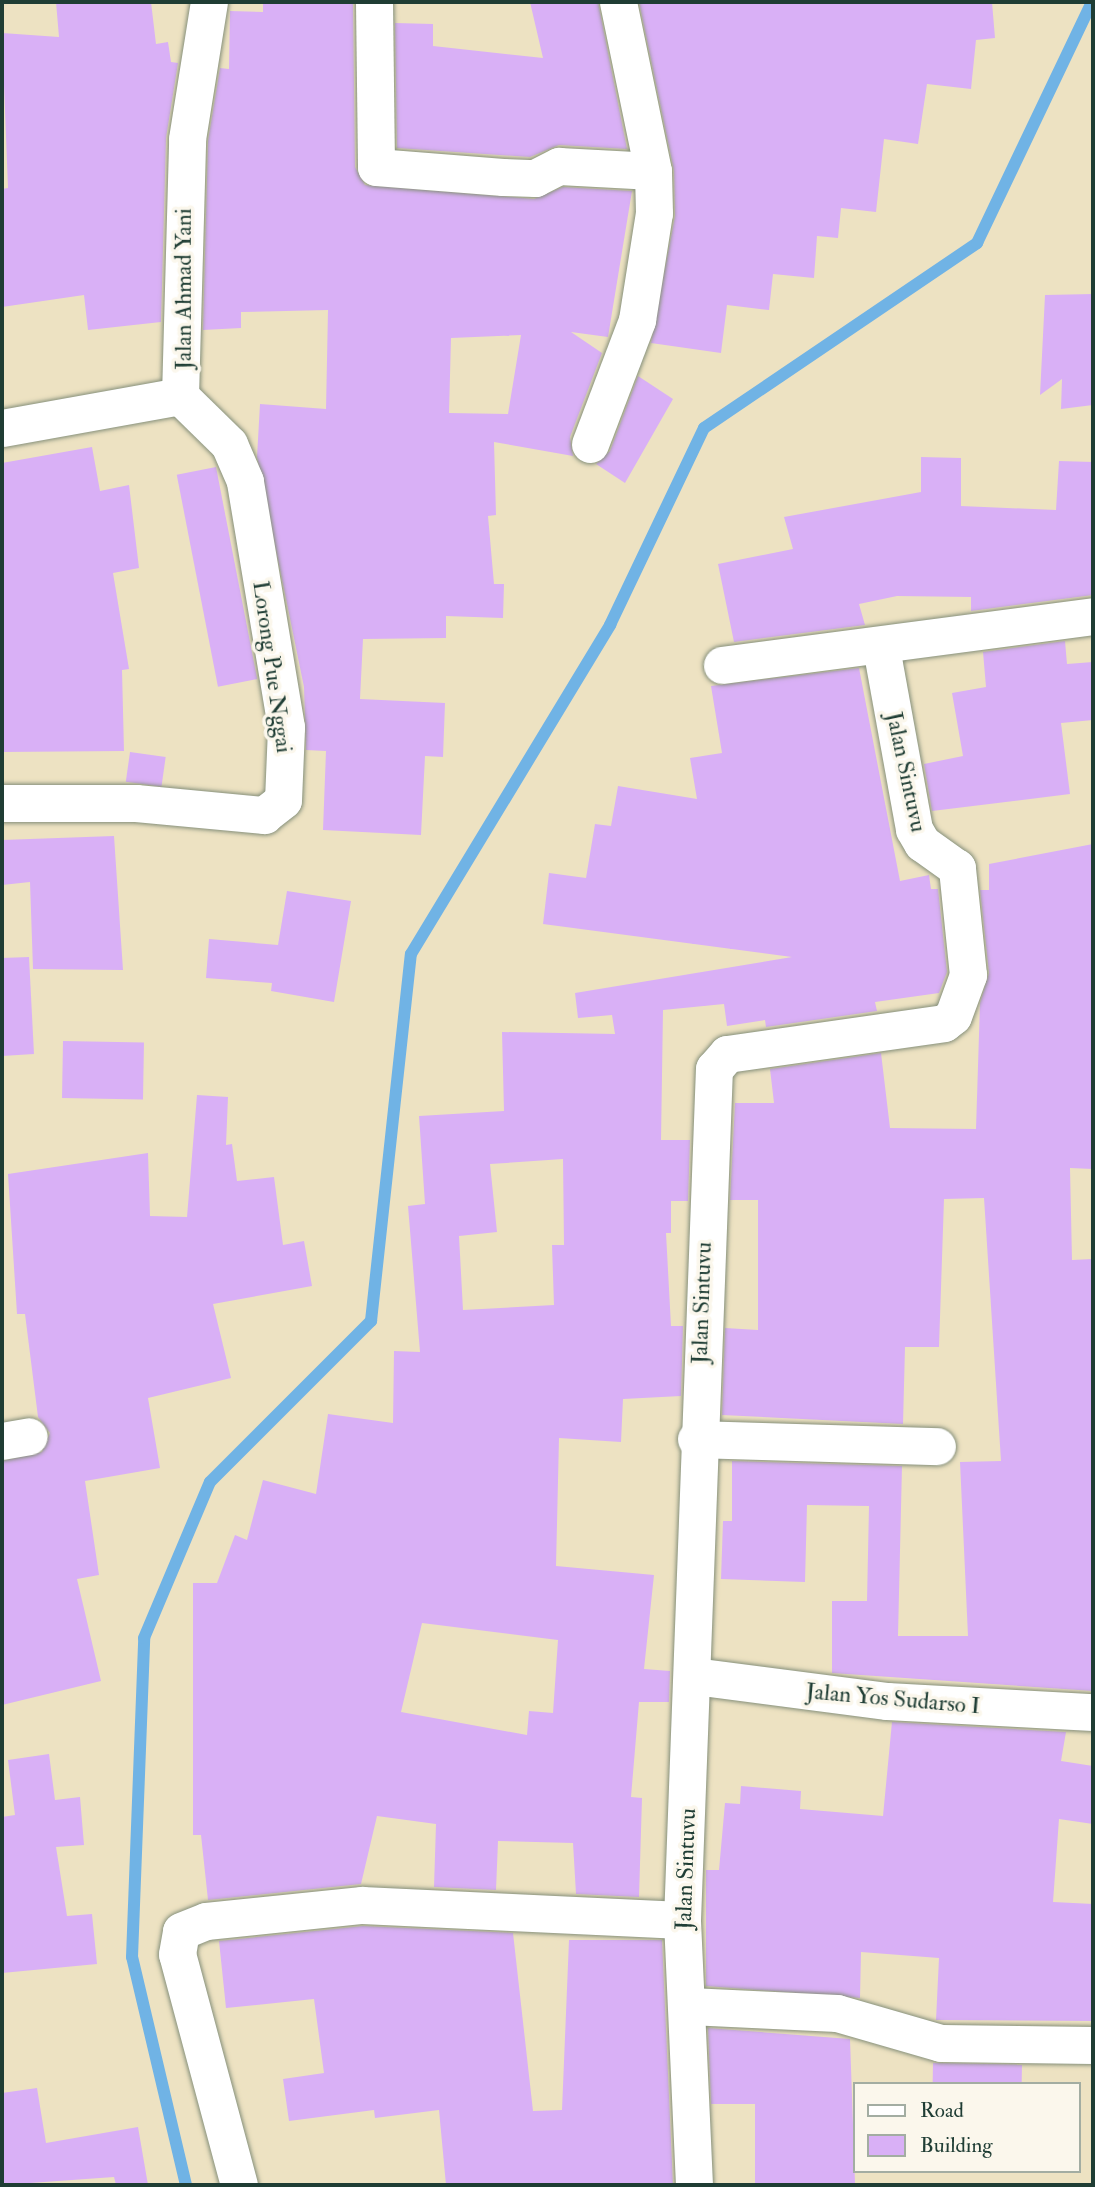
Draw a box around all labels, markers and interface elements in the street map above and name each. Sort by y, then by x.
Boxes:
street label: Jalan Ahmad Yani [170,208,198,370]
street label: Lorong Pue Nggai [246,579,298,755]
street label: Jalan Sintuvu [880,709,932,835]
street label: Jalan Sintuvu [686,1242,718,1364]
street label: Jalan Yos Sudarso I [805,1678,981,1720]
street label: Jalan Sintuvu [670,1808,702,1930]
legend [853,2082,1081,2173]
text: Road [920,2097,964,2124]
text: Building [920,2132,993,2159]

